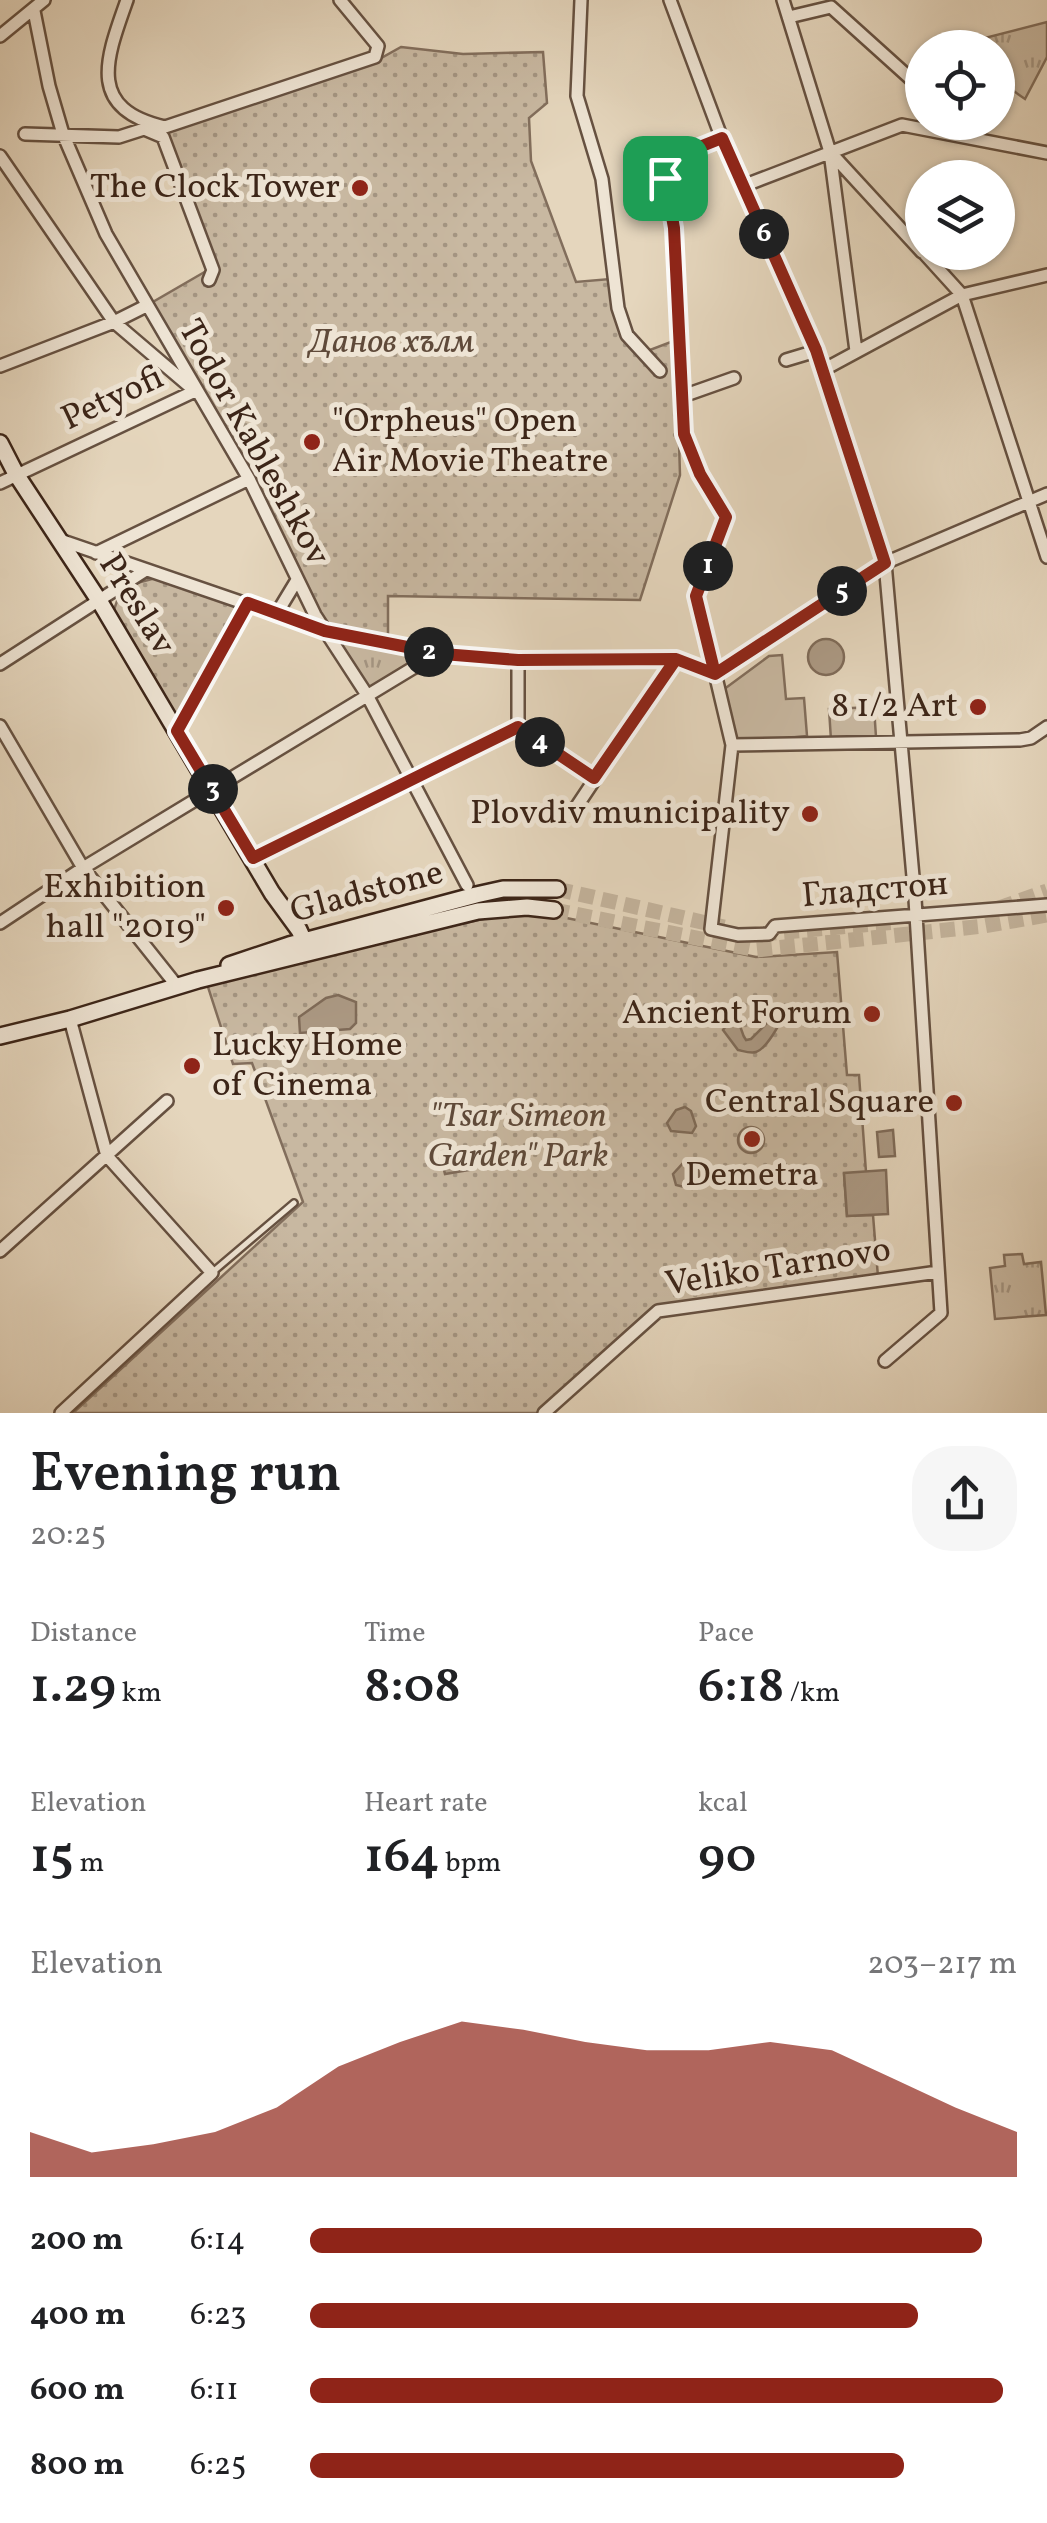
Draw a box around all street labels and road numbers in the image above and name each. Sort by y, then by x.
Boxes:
street label: Todor Kableshkov [165,311,341,575]
street label: Petyofi [54,354,172,444]
street label: Preslav [86,545,186,665]
street label: Gladstone [285,850,449,936]
street label: Гладстон [800,861,950,921]
street label: Veliko Tarnovo [662,1226,894,1310]

